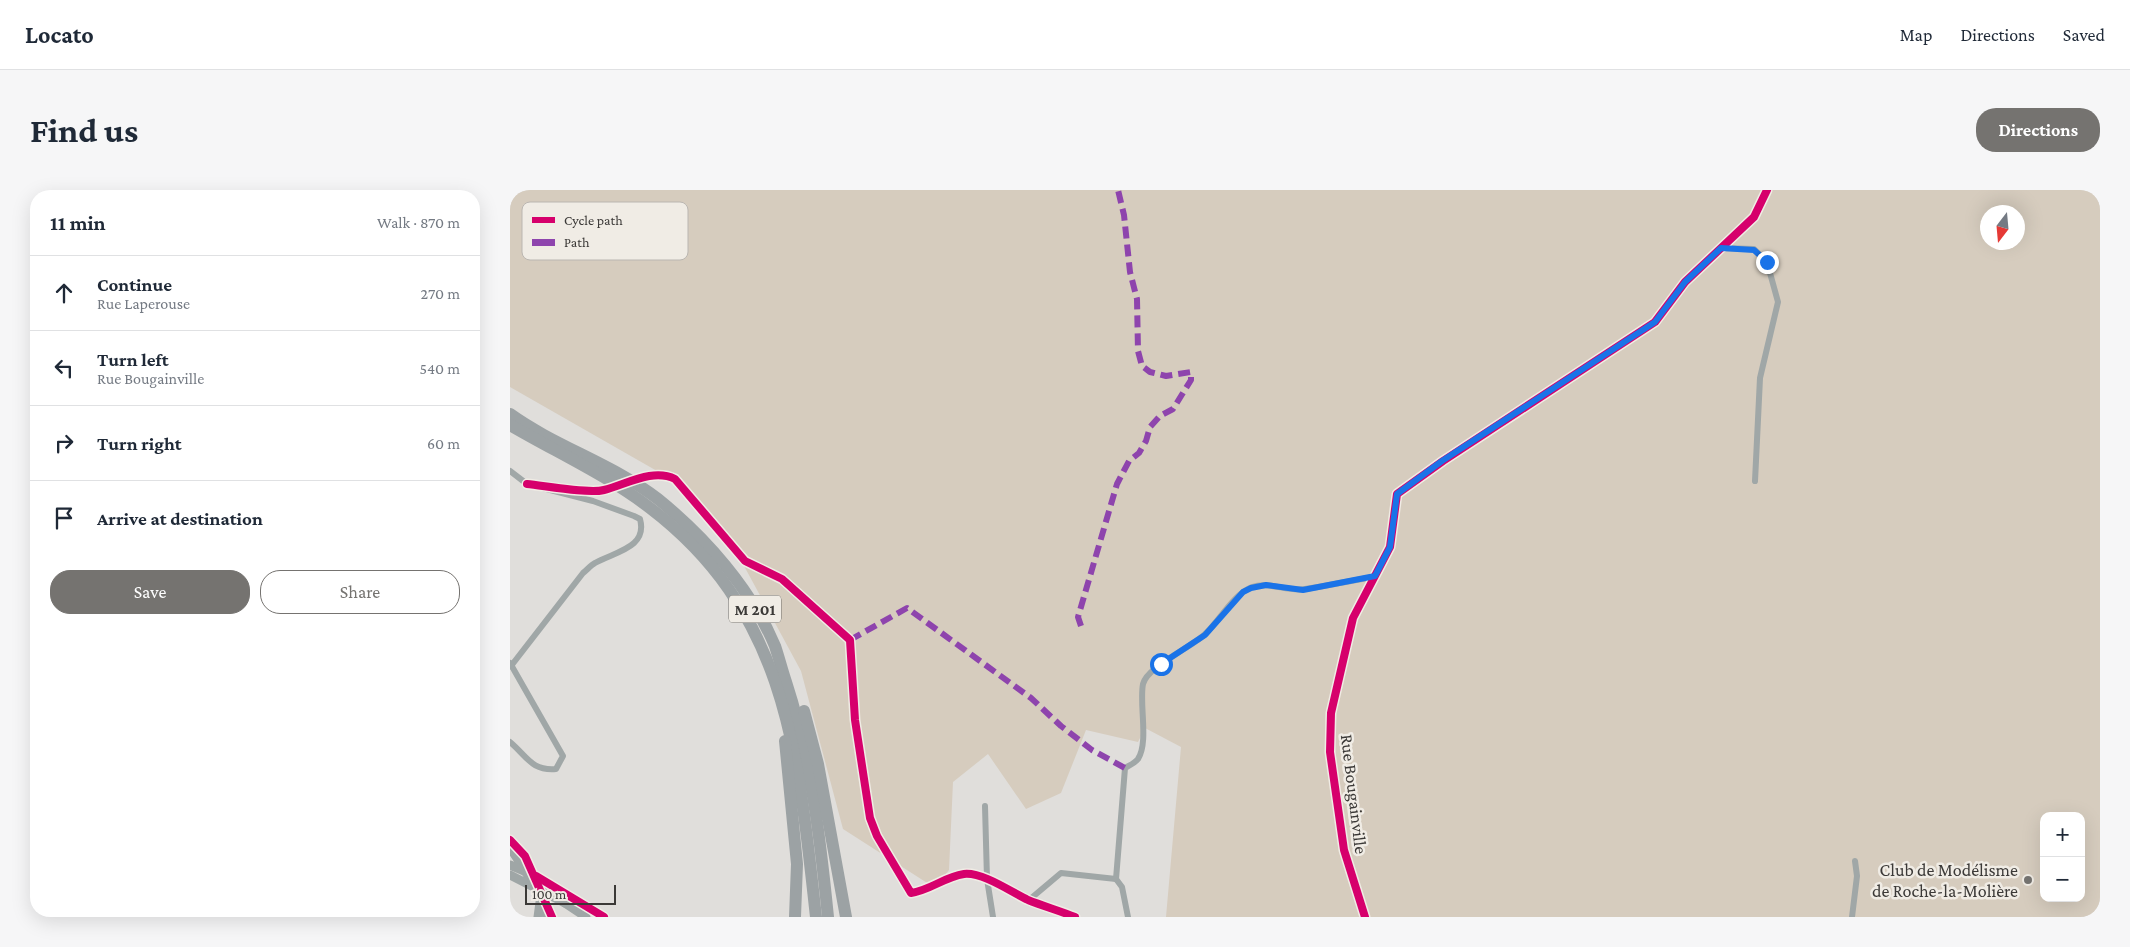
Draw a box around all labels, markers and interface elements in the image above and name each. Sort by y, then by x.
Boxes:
text: Locato [25,21,94,48]
text: Map [1900,25,1932,45]
text: Directions [1960,25,2035,45]
text: Saved [2063,25,2105,45]
button: Directions [1976,108,2100,152]
text: Find us [30,111,138,150]
legend [522,202,688,260]
north arrow [1980,205,2025,250]
text: 11 min [50,211,106,235]
text: Cycle path [564,212,623,228]
text: Walk · 870 m [377,214,460,231]
text: Path [564,234,590,250]
route end [1756,251,1779,274]
text: Continue [97,274,172,295]
icon: ahead [50,279,78,307]
text: 270 m [421,285,460,302]
text: Rue Laperouse [97,295,190,312]
text: Turn left [97,349,169,370]
icon: left [50,354,78,382]
text: 540 m [419,360,460,377]
text: Rue Bougainville [97,370,204,387]
icon: right [50,429,78,457]
text: Turn right [97,433,182,454]
text: 60 m [427,435,460,452]
icon: arrive [50,504,78,532]
text: Arrive at destination [97,508,263,529]
button: Save [50,570,250,614]
button: Share [260,570,460,614]
road number: M 201 [729,596,781,622]
route start [1150,653,1173,676]
street label: Rue Bougainville [1337,733,1371,855]
map controls [2040,812,2085,902]
button: + [2040,812,2085,857]
button: − [2040,857,2085,902]
place label: Club de Modélisme de Roche-la-Molière [1872,860,2018,901]
marker: Club de Modélisme de Roche-la-Molière [2022,874,2034,886]
scale bar [525,882,616,905]
text: 100 m [532,886,566,902]

